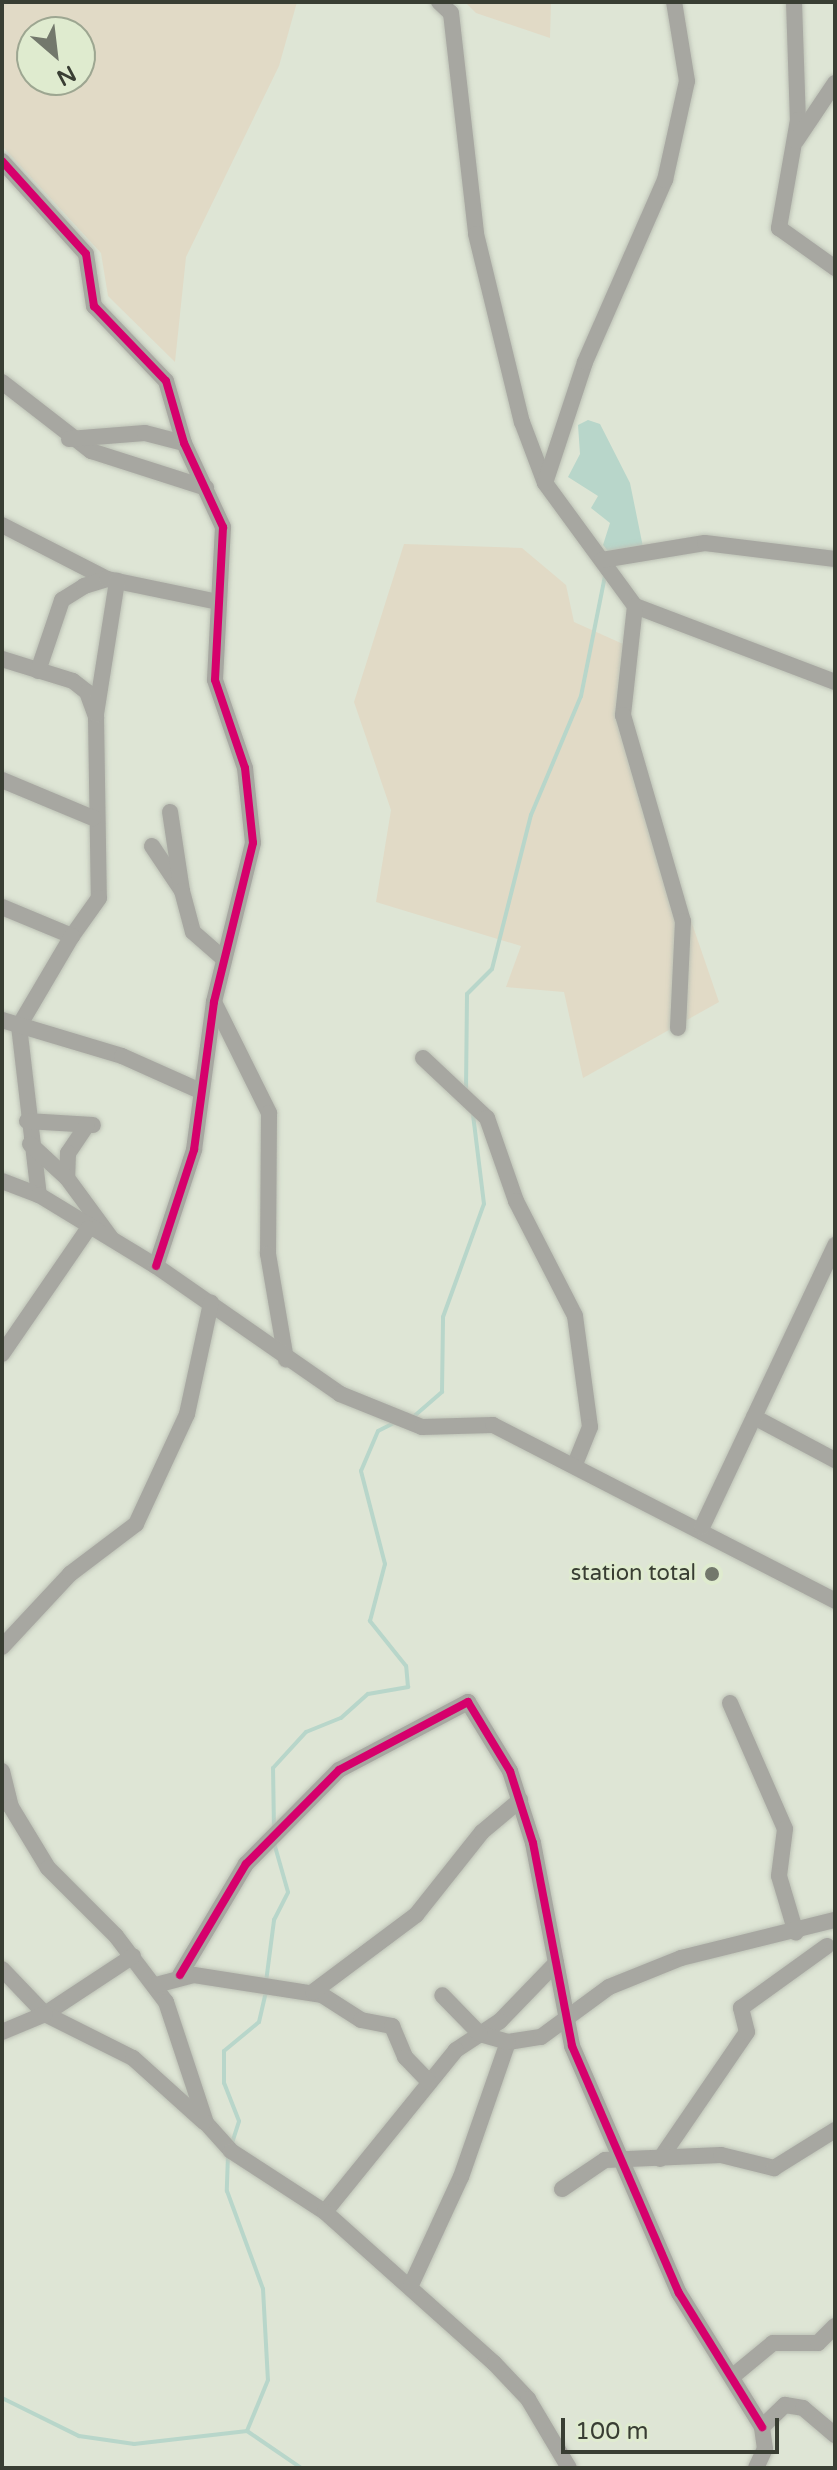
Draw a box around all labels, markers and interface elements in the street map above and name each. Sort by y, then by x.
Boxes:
north arrow [16,16,96,96]
text: N [52,60,80,91]
place label: station total [571,1561,696,1587]
marker: station total [703,1565,721,1583]
scale bar [565,2402,783,2452]
text: 100 m [575,2417,649,2446]

